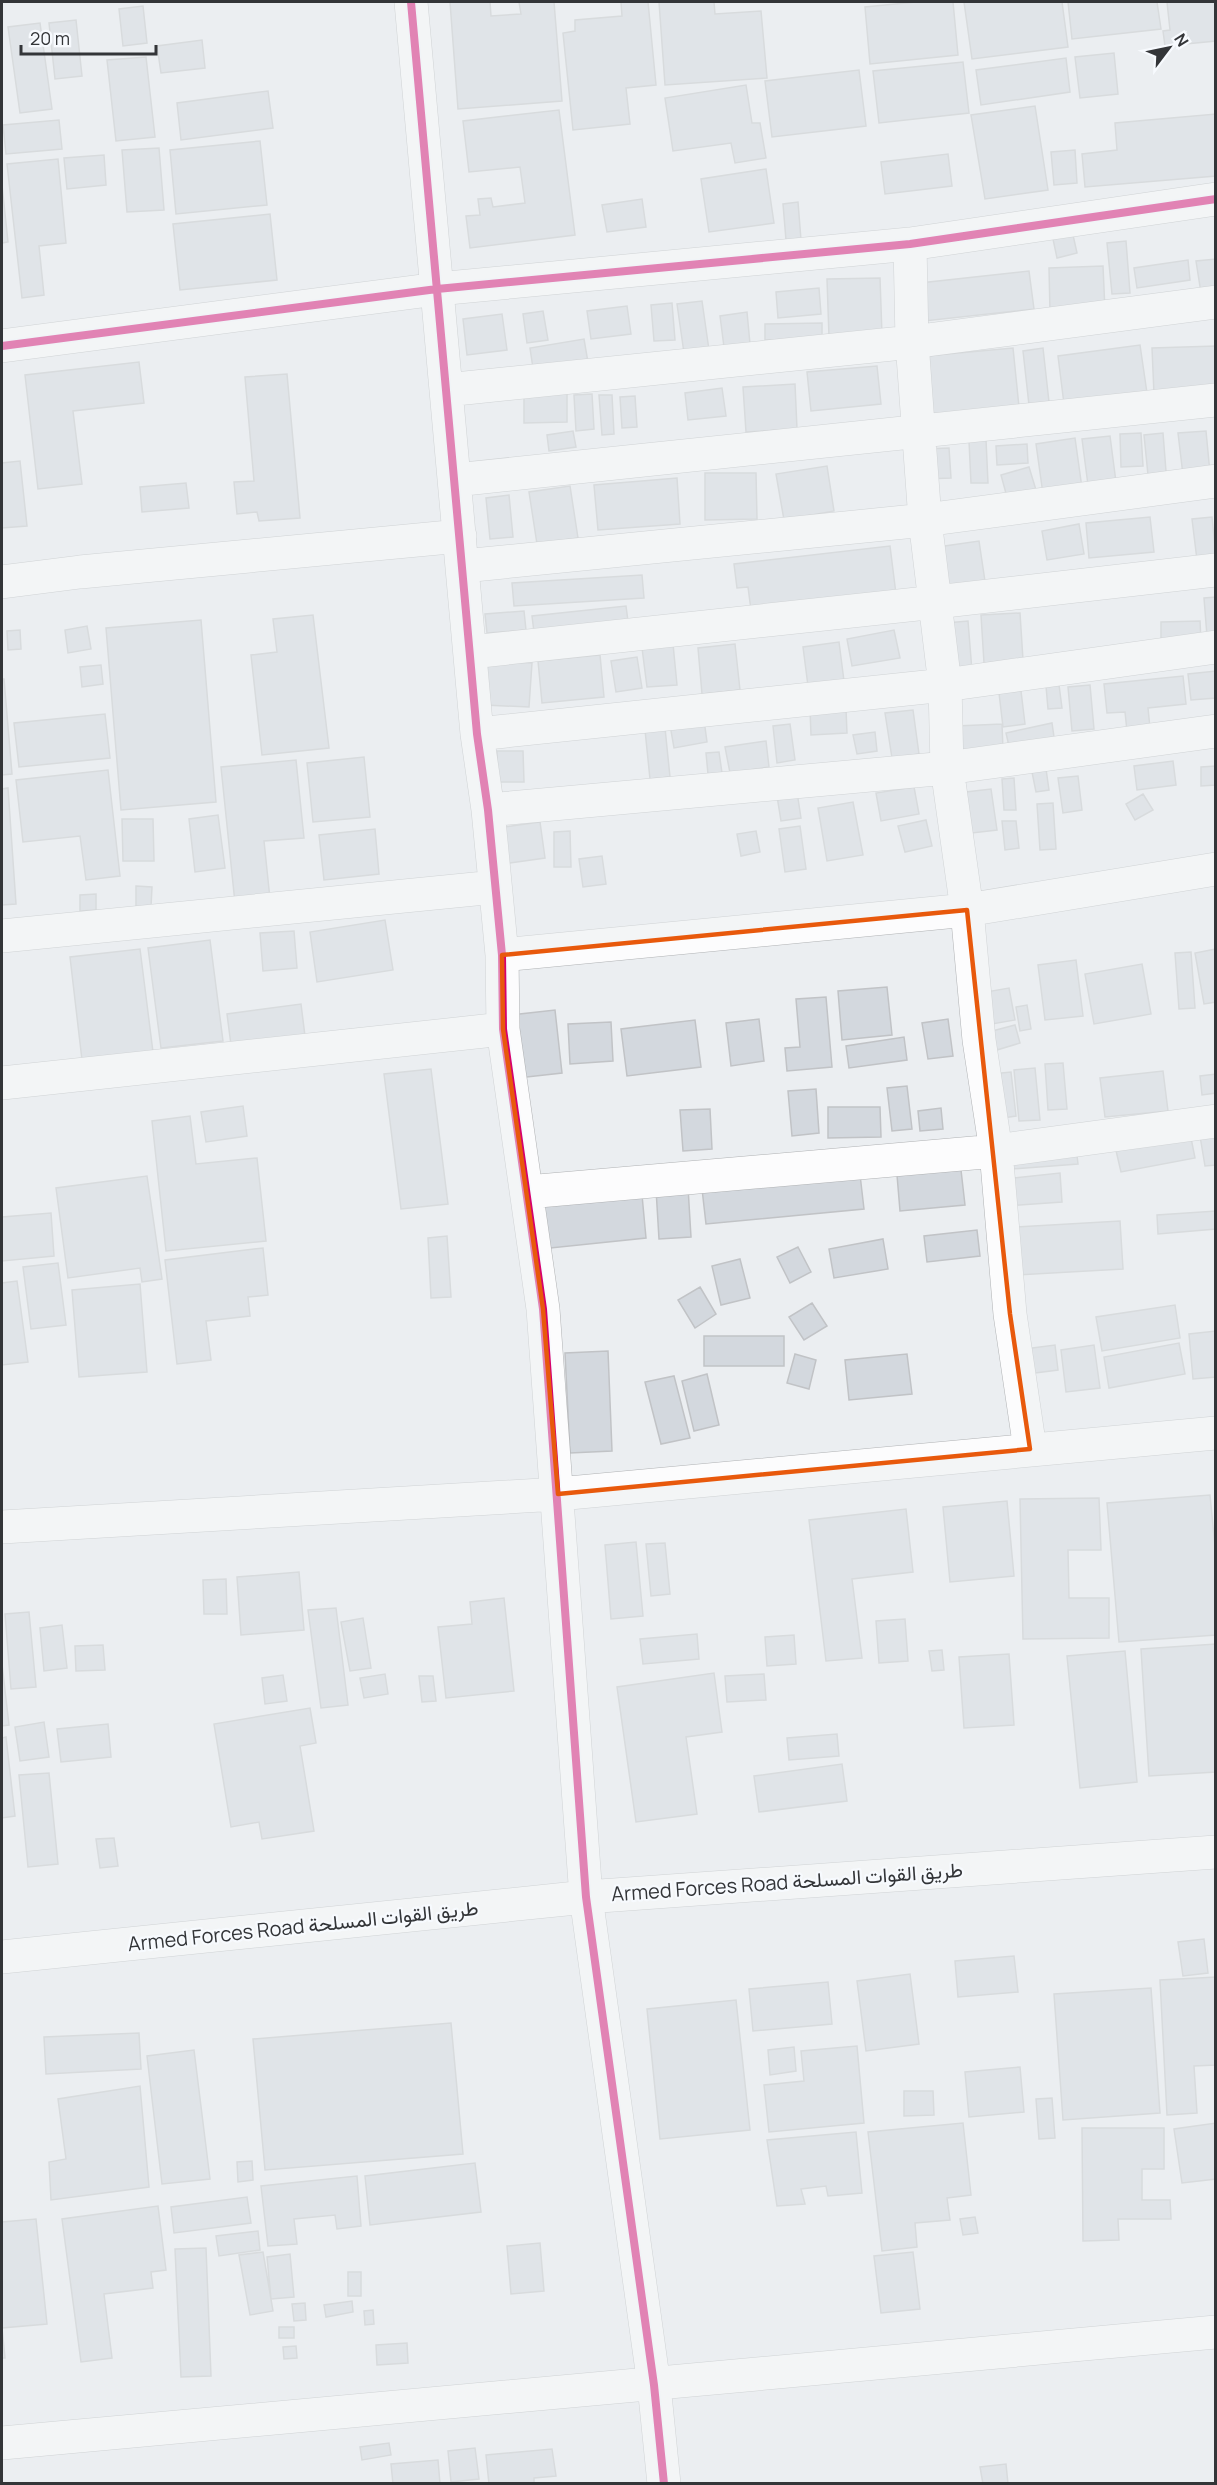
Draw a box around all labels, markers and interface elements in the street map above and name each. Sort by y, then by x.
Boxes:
scale bar [21,18,156,56]
north arrow [1139,18,1199,78]
text: 20 m [30,26,70,50]
text: N [1169,29,1194,51]
street label: Armed Forces Road طريق القوات المسلحة [610,1856,964,1907]
street label: Armed Forces Road طريق القوات المسلحة [126,1894,479,1957]

